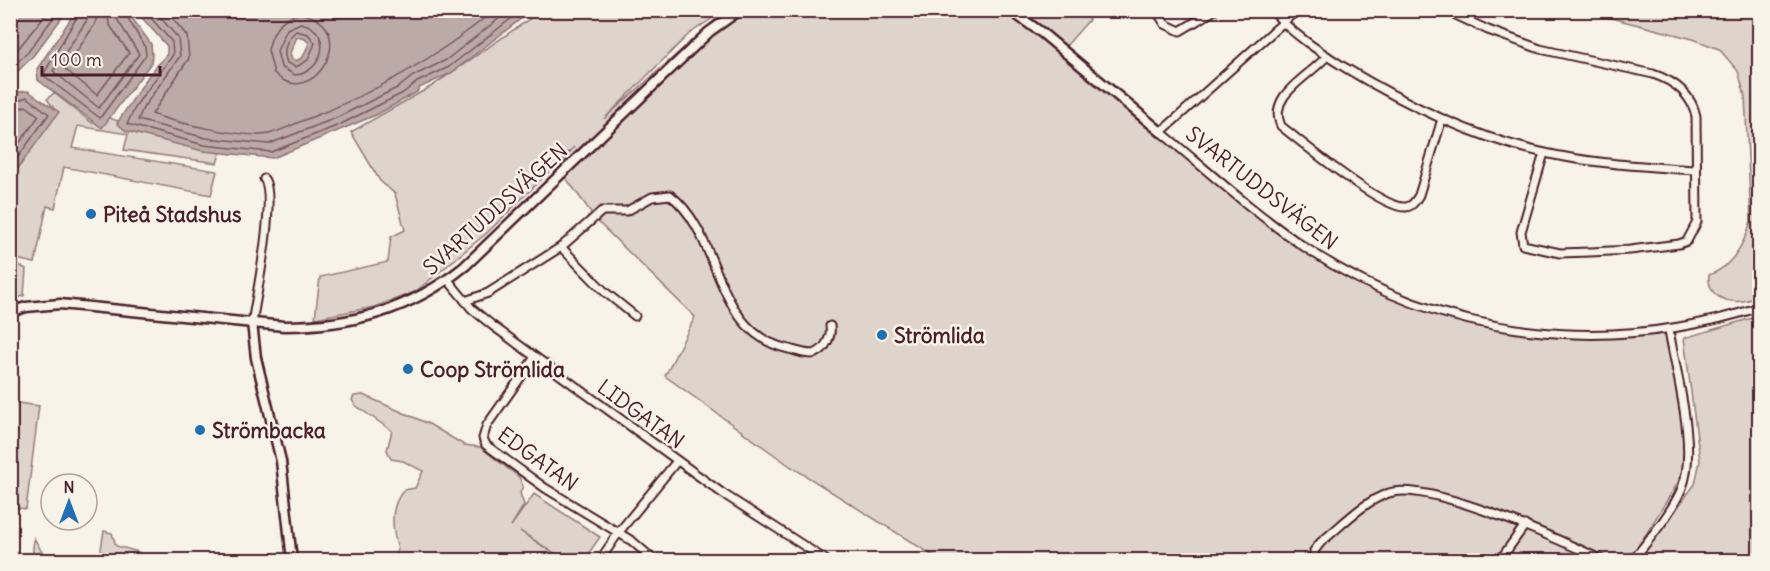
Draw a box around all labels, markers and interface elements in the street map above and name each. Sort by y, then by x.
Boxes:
scale bar [42,39,160,77]
text: 100 m [51,48,102,71]
street label: SVARTUDDSVÄGEN [1181,120,1343,256]
street label: SVARTUDDSVÄGEN [417,137,573,281]
place label: Piteå Stadshus [103,201,242,228]
marker: Piteå Stadshus [84,207,98,221]
place label: Strömlida [894,322,985,349]
marker: Strömlida [875,328,889,342]
place label: Coop Strömlida [420,356,565,383]
marker: Coop Strömlida [401,362,415,376]
street label: LIDGATAN [592,373,690,455]
place label: Strömbacka [212,417,326,444]
street label: EDGATAN [492,421,584,497]
marker: Strömbacka [193,423,207,437]
north arrow [39,472,99,532]
text: N [63,477,75,497]

